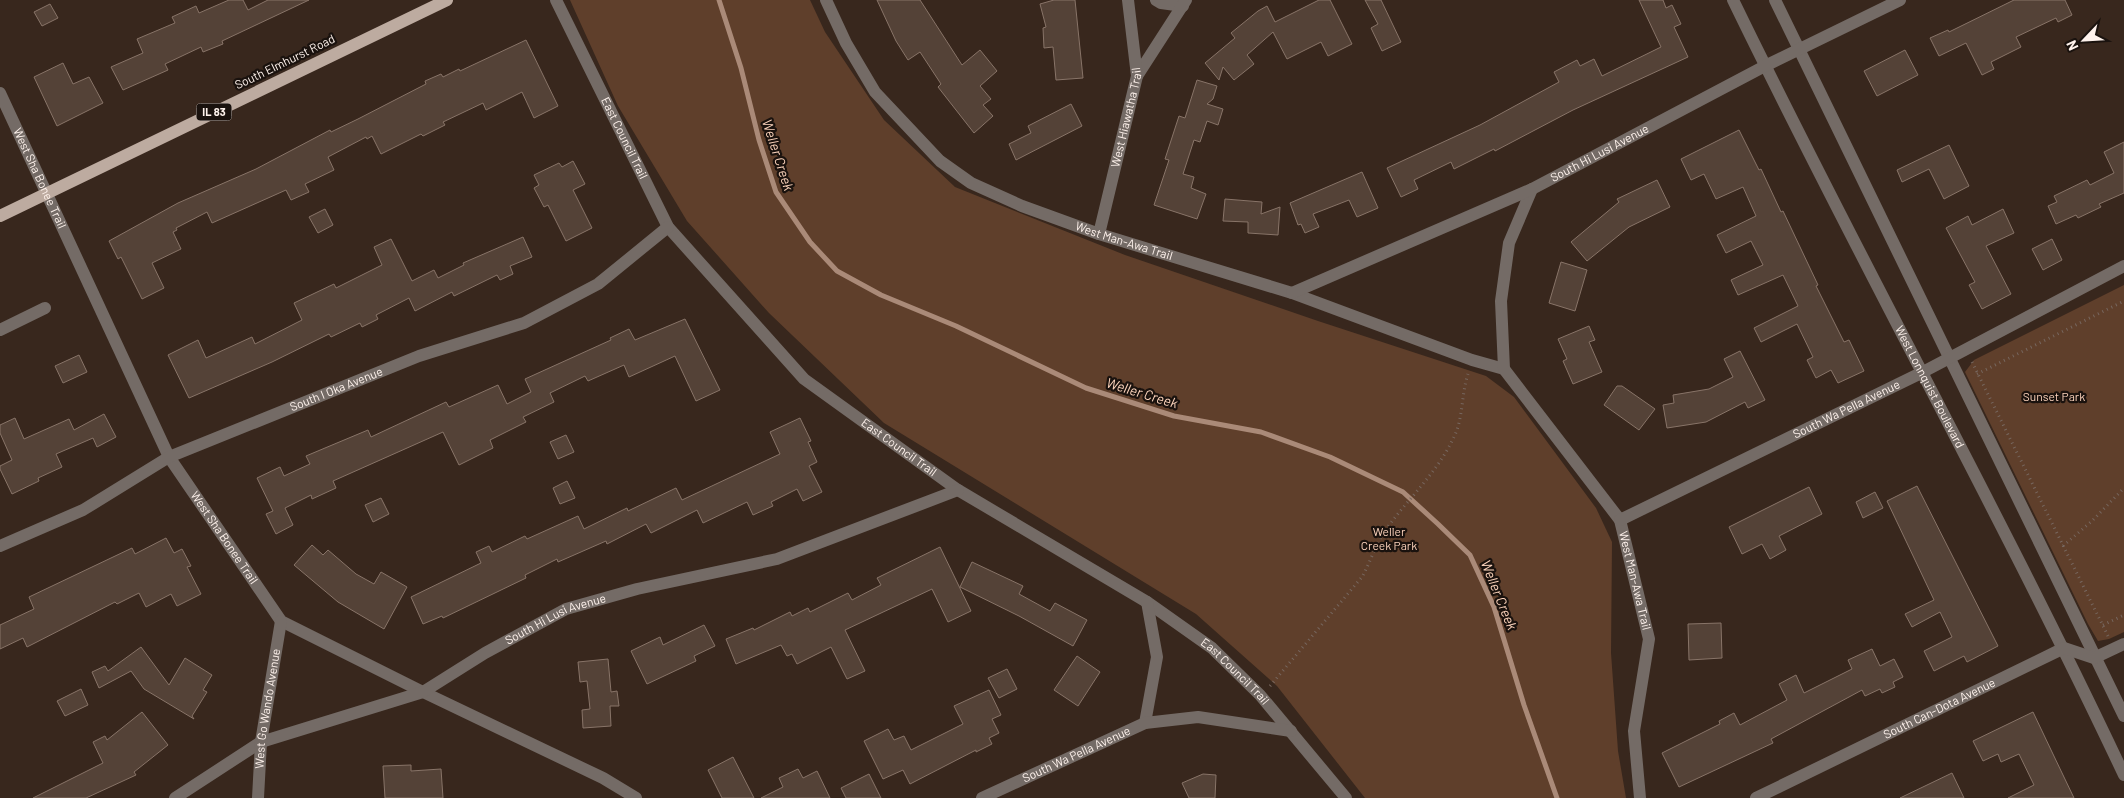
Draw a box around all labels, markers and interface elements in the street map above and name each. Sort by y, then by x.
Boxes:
north arrow [2059,15,2109,65]
street label: South Elmhurst Road [232,31,337,91]
text: N [2062,38,2081,54]
street label: West Hiawatha Trail [1107,67,1143,168]
street label: East Council Trail [599,94,651,181]
road number: IL 83 [196,104,232,120]
water label: Weller Creek [759,117,798,193]
street label: South Hi Lusi Avenue [1548,121,1651,184]
street label: West Sha Bonee Trail [11,125,70,230]
street label: West Man-Awa Trail [1074,218,1175,262]
street label: West Lonnquist Boulevard [1893,323,1968,450]
street label: South I Oka Avenue [288,363,384,413]
water label: Weller Creek [1104,374,1180,412]
street label: South Wa Pella Avenue [1790,376,1902,441]
park label: Sunset Park [2023,389,2085,403]
street label: East Council Trail [859,415,940,478]
street label: West Sha Bonee Trail [188,488,261,586]
park label: Weller Creek Park [1361,524,1417,552]
street label: West Man-Awa Trail [1617,529,1655,631]
water label: Weller Creek [1478,557,1521,632]
street label: South Hi Lusi Avenue [502,590,607,647]
street label: East Council Trail [1199,635,1273,707]
street label: West Go Wando Avenue [252,647,282,769]
street label: South Can-Dota Avenue [1881,675,1997,741]
street label: South Wa Pella Avenue [1020,723,1132,784]

